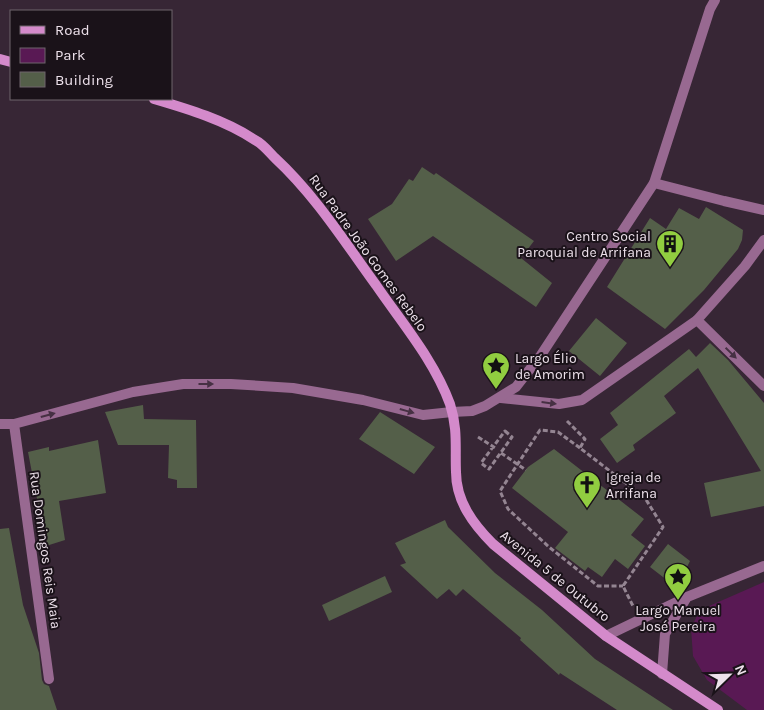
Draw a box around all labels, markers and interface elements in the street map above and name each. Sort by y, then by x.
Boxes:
legend [10,10,172,100]
text: Road [55,21,90,39]
text: Park [55,46,85,64]
text: Building [55,71,113,89]
street label: Rua Padre João Gomes Rebelo [305,171,431,335]
place label: Centro Social Paroquial de Arrifana [517,228,651,261]
building icon: Centro Social Paroquial de Arrifana [655,229,685,268]
one-way arrow [724,347,736,359]
place label: Largo Élio de Amorim [515,349,585,383]
place icon: Largo Élio de Amorim [481,351,511,390]
one-way arrow [199,380,215,388]
one-way arrow [542,399,558,407]
one-way arrow [399,407,415,415]
one-way arrow [40,411,55,419]
place label: Igreja de Arrifana [606,469,661,502]
street label: Rua Domingos Reis Maia [26,470,64,630]
church icon: Igreja de Arrifana [572,470,602,509]
street label: Avenida 5 de Outubro [497,527,613,625]
place icon: Largo Manuel José Pereira [663,562,693,601]
place label: Largo Manuel José Pereira [635,602,721,635]
north arrow [704,650,754,700]
text: N [731,662,750,678]

